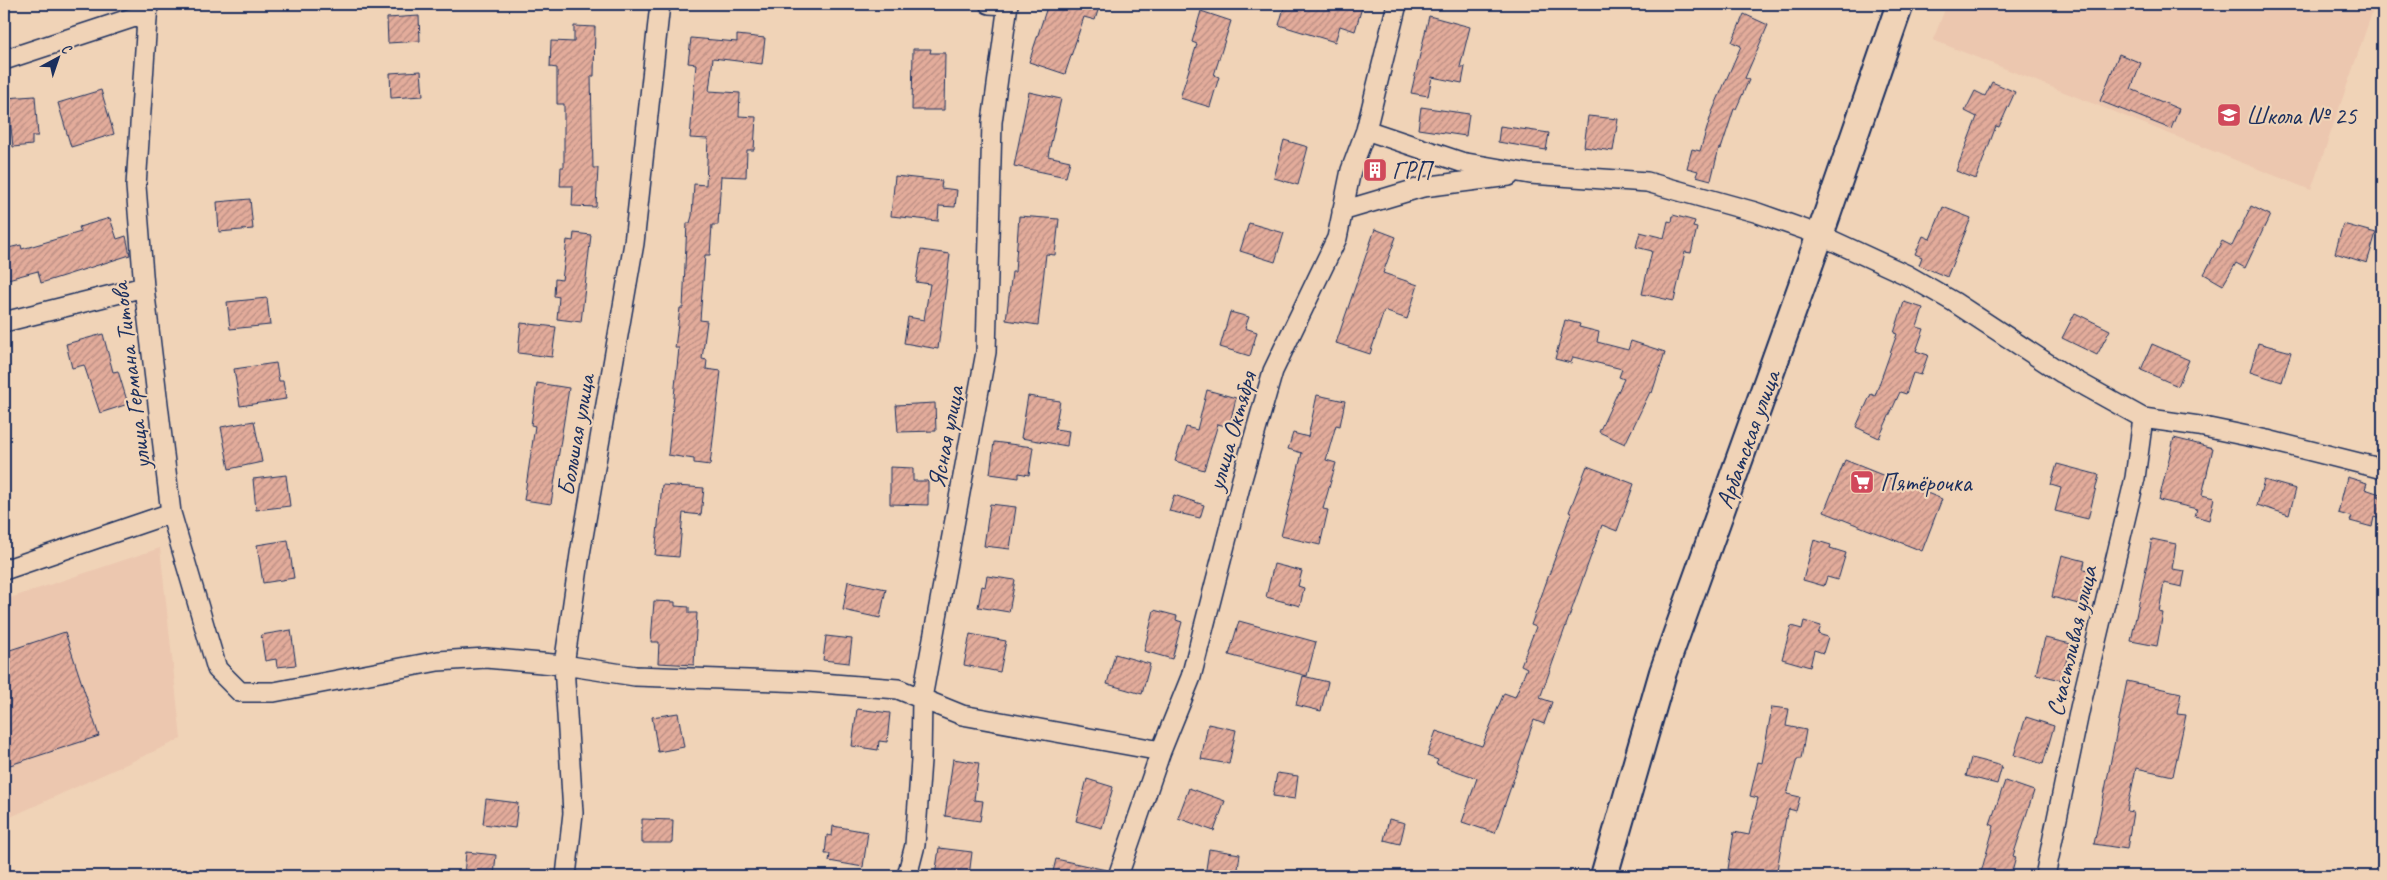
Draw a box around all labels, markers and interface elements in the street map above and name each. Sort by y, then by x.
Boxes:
north arrow [32,32,82,82]
text: С [58,40,76,59]
place label: Школа № 25 [2246,100,2358,132]
school or university icon: Школа № 25 [2216,102,2242,128]
place label: ГРП [1392,155,1435,187]
building icon: ГРП [1362,157,1388,183]
street label: улица Германа Титова [103,278,159,473]
street label: Арбатская улица [1708,363,1789,513]
street label: улица Октября [1199,366,1265,496]
street label: Большая улица [550,369,603,498]
street label: Ясная улица [920,381,972,491]
place label: Пятёрочка [1880,467,1974,499]
supermarket icon: Пятёрочка [1849,469,1875,495]
street label: Счастливая улица [2039,561,2105,720]

